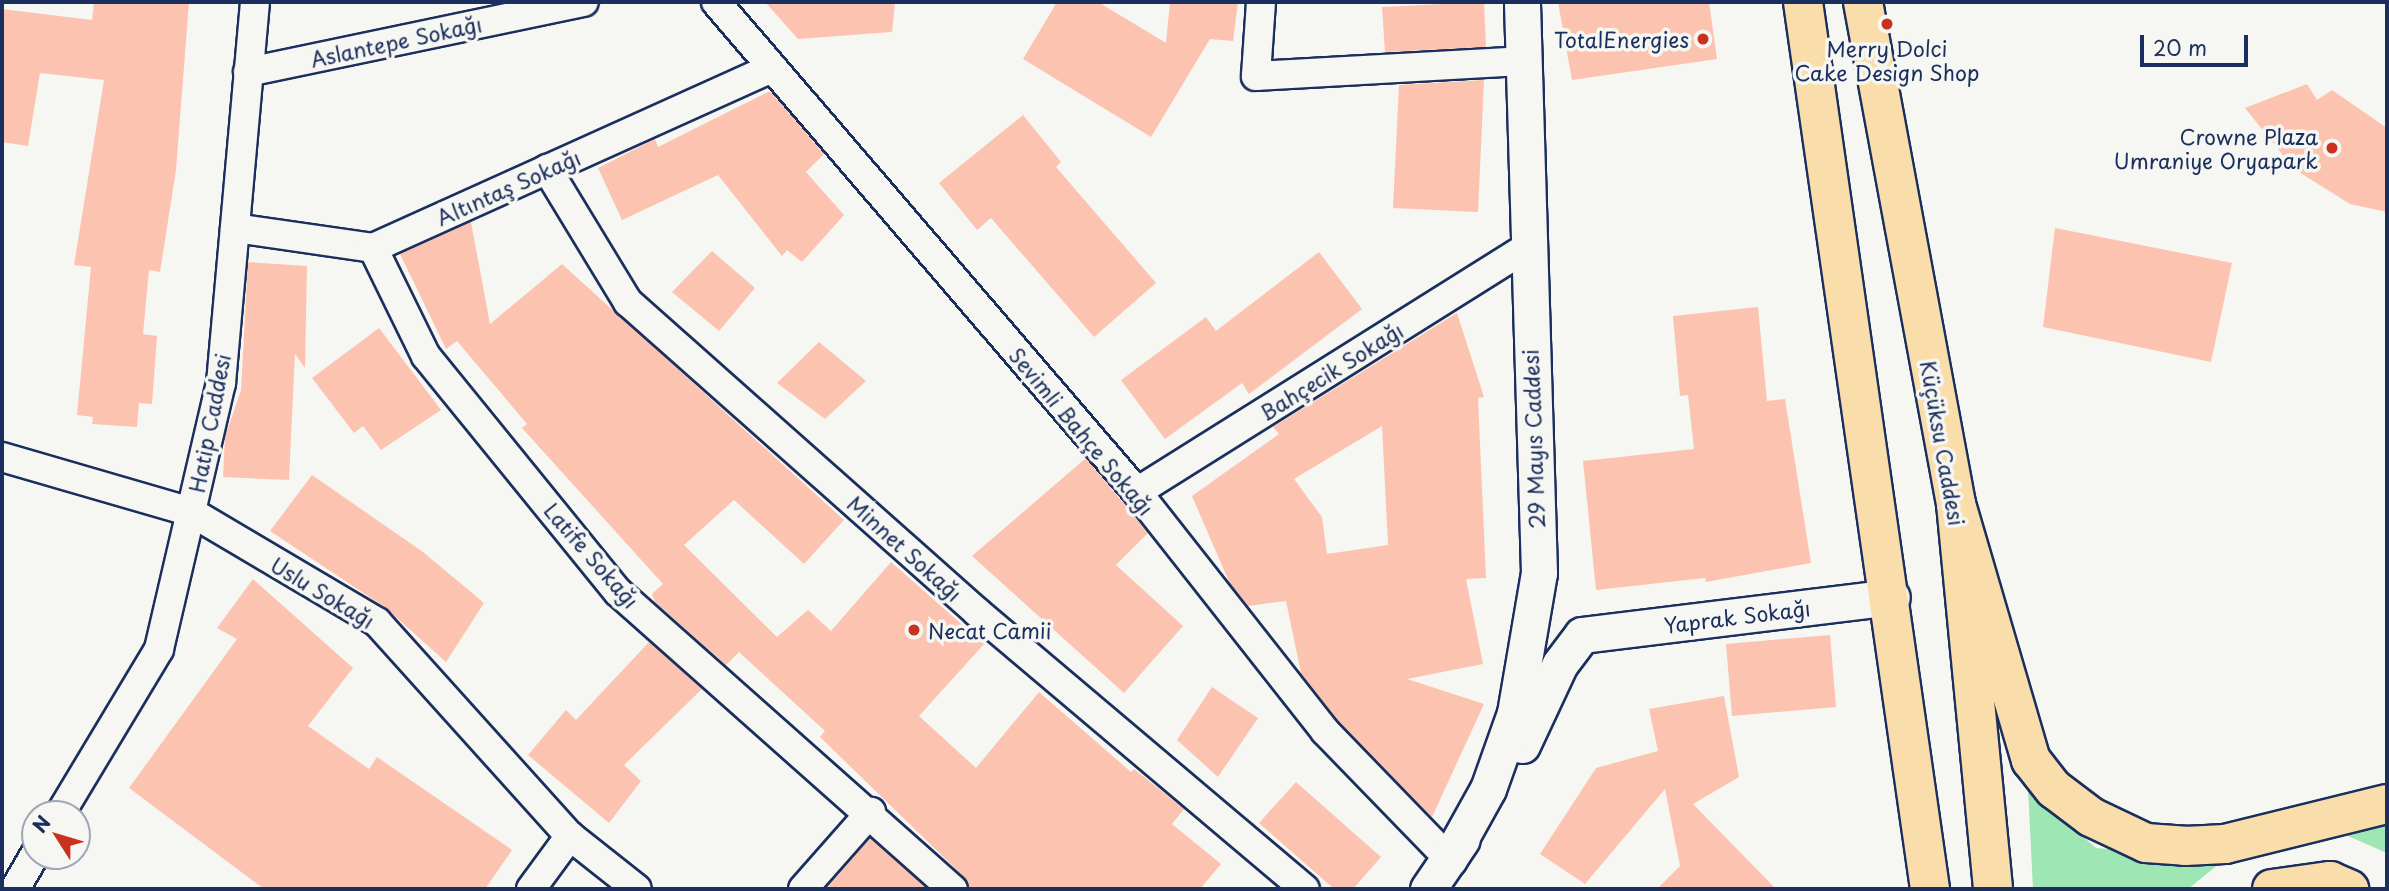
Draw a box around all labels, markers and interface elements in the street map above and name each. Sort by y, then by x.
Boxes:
street label: Aslantepe Sokağı [308,11,484,71]
marker: Merry Dolci Cake Design Shop [1879,16,1895,32]
scale bar [2144,21,2252,65]
place label: TotalEnergies [1554,26,1689,52]
marker: TotalEnergies [1695,31,1711,47]
text: 20 m [2153,31,2207,63]
place label: Merry Dolci Cake Design Shop [1795,35,1979,85]
place label: Crowne Plaza Umraniye Oryapark [2113,123,2318,173]
marker: Crowne Plaza Umraniye Oryapark [2324,140,2340,156]
street label: Altıntaş Sokağı [432,144,584,230]
street label: Bahçecik Sokağı [1254,316,1408,426]
street label: Sevimli Bahçe Sokağı [1003,341,1161,521]
street label: 29 Mayıs Caddesi [1517,349,1549,529]
street label: Hatip Caddesi [183,351,235,495]
street label: Küçüksu Caddesi [1916,357,1970,529]
street label: Minnet Sokağı [842,490,968,606]
street label: Latife Sokağı [539,497,645,613]
street label: Uslu Sokağı [266,551,380,633]
street label: Yaprak Sokağı [1663,595,1811,637]
place label: Necat Camii [928,617,1053,643]
marker: Necat Camii [906,622,922,638]
north arrow [21,800,91,870]
text: N [25,809,57,838]

